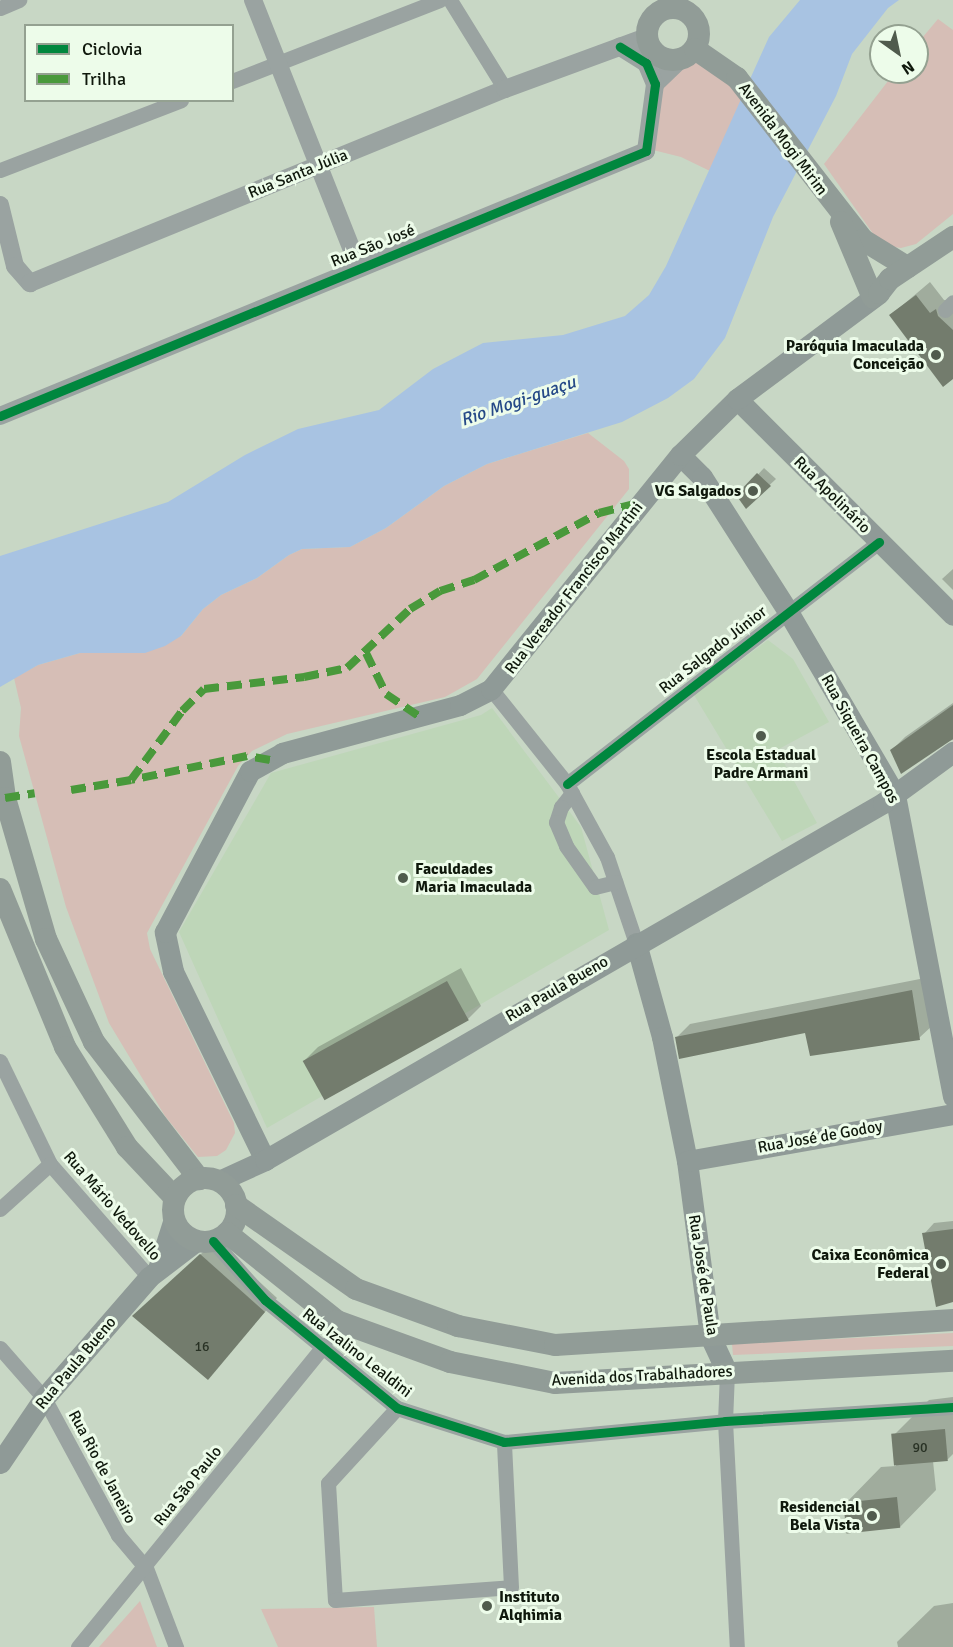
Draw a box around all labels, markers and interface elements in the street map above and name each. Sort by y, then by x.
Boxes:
legend [24,24,234,102]
north arrow [869,24,929,84]
text: Ciclovia [82,38,142,60]
text: N [898,56,918,79]
text: Trilha [82,68,126,90]
street label: Avenida Mogi Mirim [734,79,832,199]
street label: Rua Santa Júlia [245,145,351,203]
street label: Rua São José [328,220,418,272]
place label: Paróquia Imaculada Conceição [786,336,924,374]
marker: Paróquia Imaculada Conceição [929,348,943,362]
water label: Rio Mogi-guaçu [458,371,578,431]
street label: Rua Apolinário [790,453,874,537]
place label: VG Salgados [655,481,741,501]
marker: VG Salgados [746,484,760,498]
street label: Rua Vereador Francisco Martini [501,498,647,678]
street label: Rua Salgado Júnior [655,602,771,698]
street label: Rua Siqueira Campos [817,671,903,807]
marker: Escola Estadual Padre Armani [754,729,768,743]
place label: Escola Estadual Padre Armani [706,745,816,783]
place label: Faculdades Maria Imaculada [415,859,532,897]
marker: Faculdades Maria Imaculada [396,871,410,885]
street label: Rua Paula Bueno [502,952,612,1026]
street label: Rua José de Godoy [756,1117,884,1157]
street label: Rua Mário Vedovello [59,1147,165,1265]
street label: Rua José de Paula [684,1213,722,1337]
place label: Caixa Econômica Federal [811,1245,929,1283]
marker: Caixa Econômica Federal [934,1257,948,1271]
street label: Rua Izalino Lealdini [298,1304,416,1402]
street label: Rua Paula Bueno [32,1313,120,1413]
house number: 16 [194,1339,210,1355]
street label: Avenida dos Trabalhadores [551,1362,733,1390]
street label: Rua Rio de Janeiro [64,1407,140,1527]
house number: 90 [912,1440,928,1456]
street label: Rua São Paulo [150,1442,226,1530]
place label: Residencial Bela Vista [779,1497,860,1535]
marker: Residencial Bela Vista [865,1509,879,1523]
place label: Instituto Alqhimia [499,1587,562,1625]
marker: Instituto Alqhimia [480,1599,494,1613]

